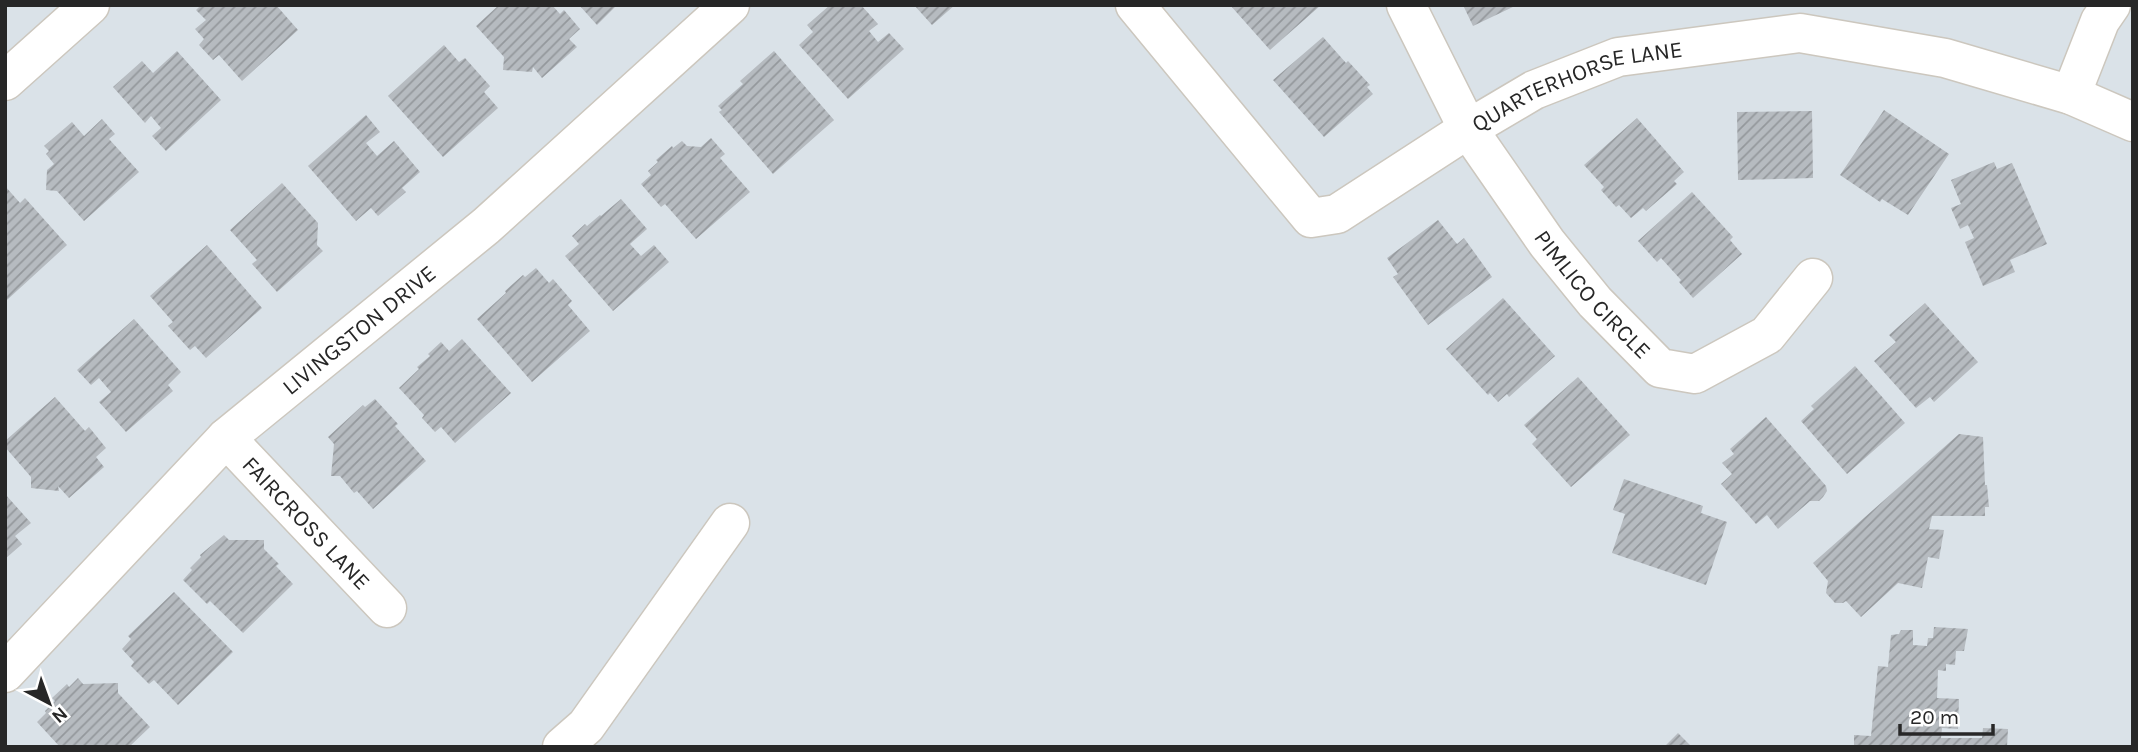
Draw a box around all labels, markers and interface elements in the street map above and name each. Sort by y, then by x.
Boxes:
street label: QUARTERHORSE LANE [1467,35,1684,137]
street label: PIMLICO CIRCLE [1529,225,1657,364]
street label: LIVINGSTON DRIVE [277,259,441,400]
street label: FAIRCROSS LANE [237,451,376,595]
north arrow [14,668,84,738]
scale bar [1900,692,1993,736]
text: N [47,702,72,728]
text: 20 m [1910,705,1959,729]

